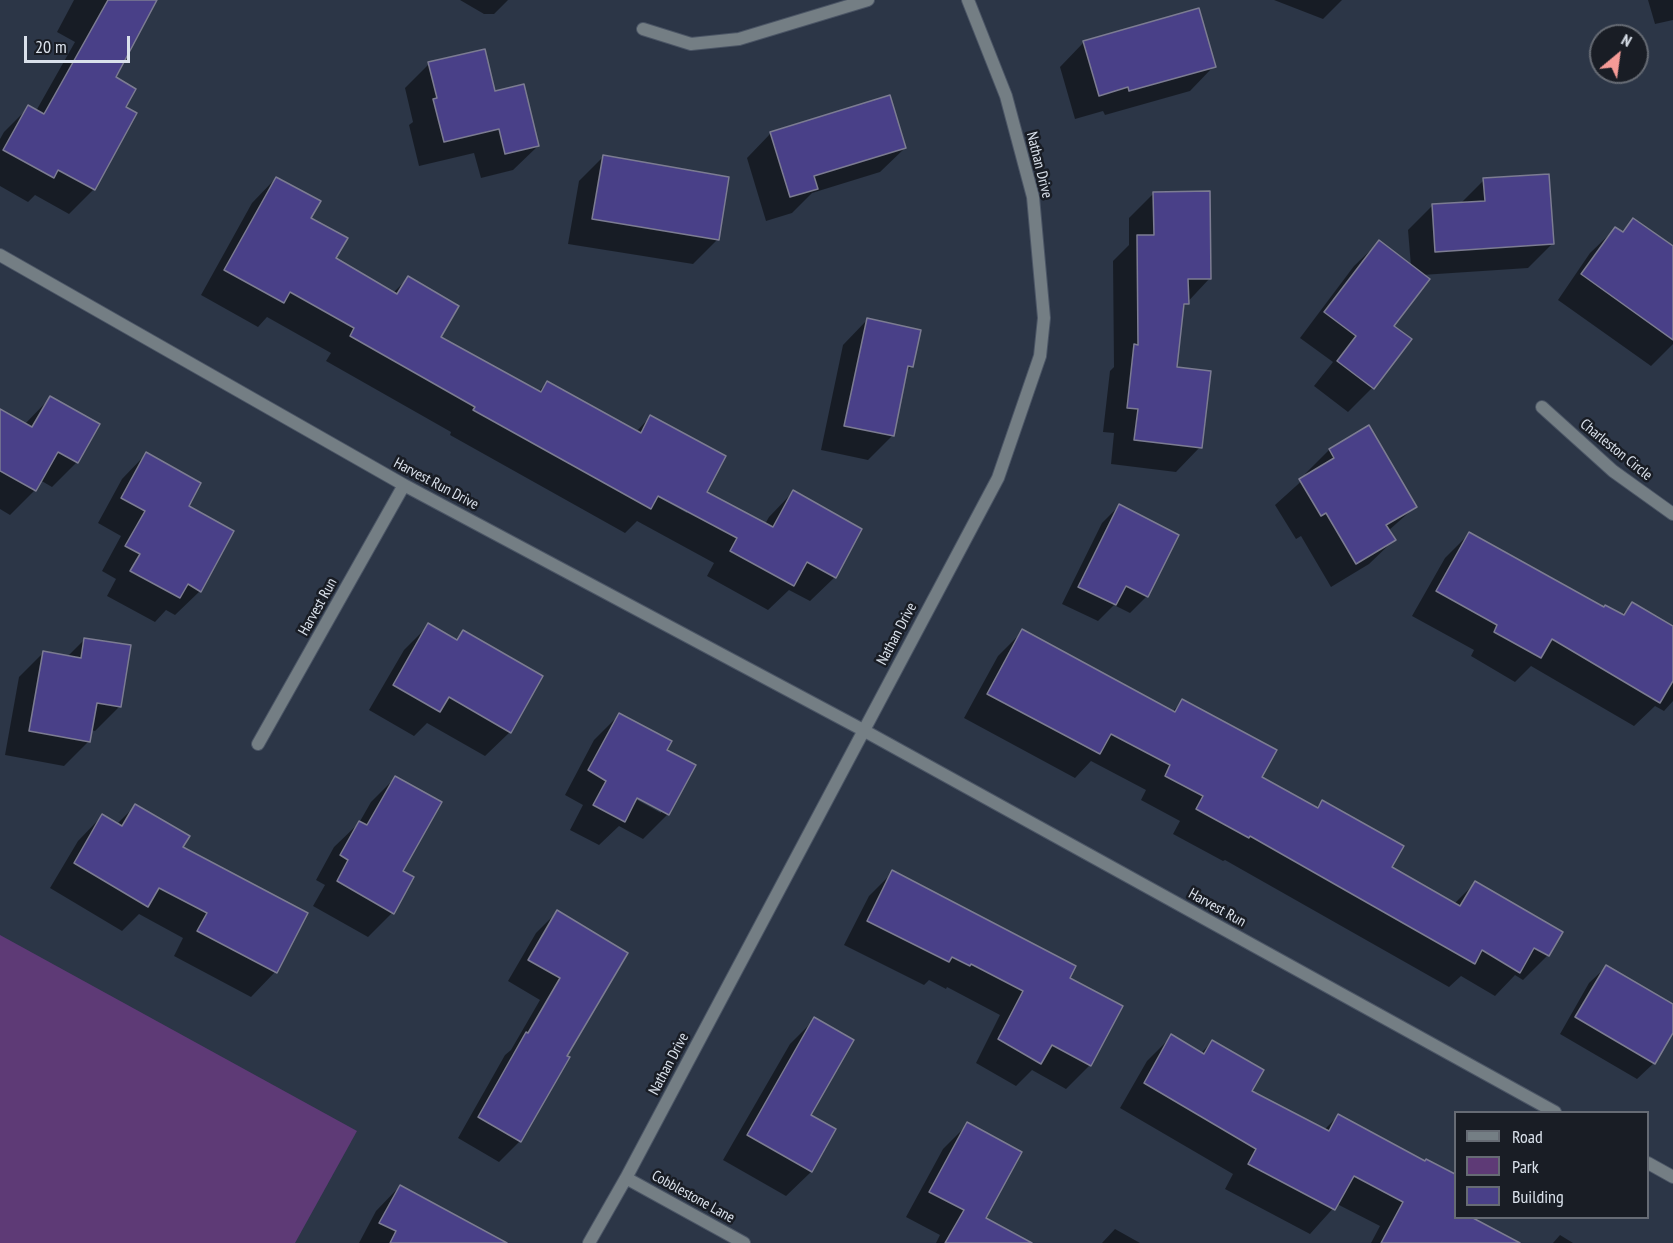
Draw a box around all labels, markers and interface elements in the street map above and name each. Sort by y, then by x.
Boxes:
scale bar [27,24,134,62]
north arrow [1589,24,1649,84]
text: N [1618,29,1635,51]
text: 20 m [35,35,67,58]
street label: Nathan Drive [1022,130,1056,200]
street label: Charleston Circle [1576,415,1656,485]
street label: Harvest Run Drive [391,454,481,514]
street label: Harvest Run [295,575,341,639]
street label: Nathan Drive [873,600,921,668]
street label: Harvest Run [1185,885,1249,931]
street label: Nathan Drive [645,1030,693,1098]
legend [1454,1111,1649,1219]
text: Road [1512,1125,1543,1148]
text: Park [1512,1155,1539,1178]
street label: Cobblestone Lane [648,1167,738,1227]
text: Building [1512,1185,1564,1208]

